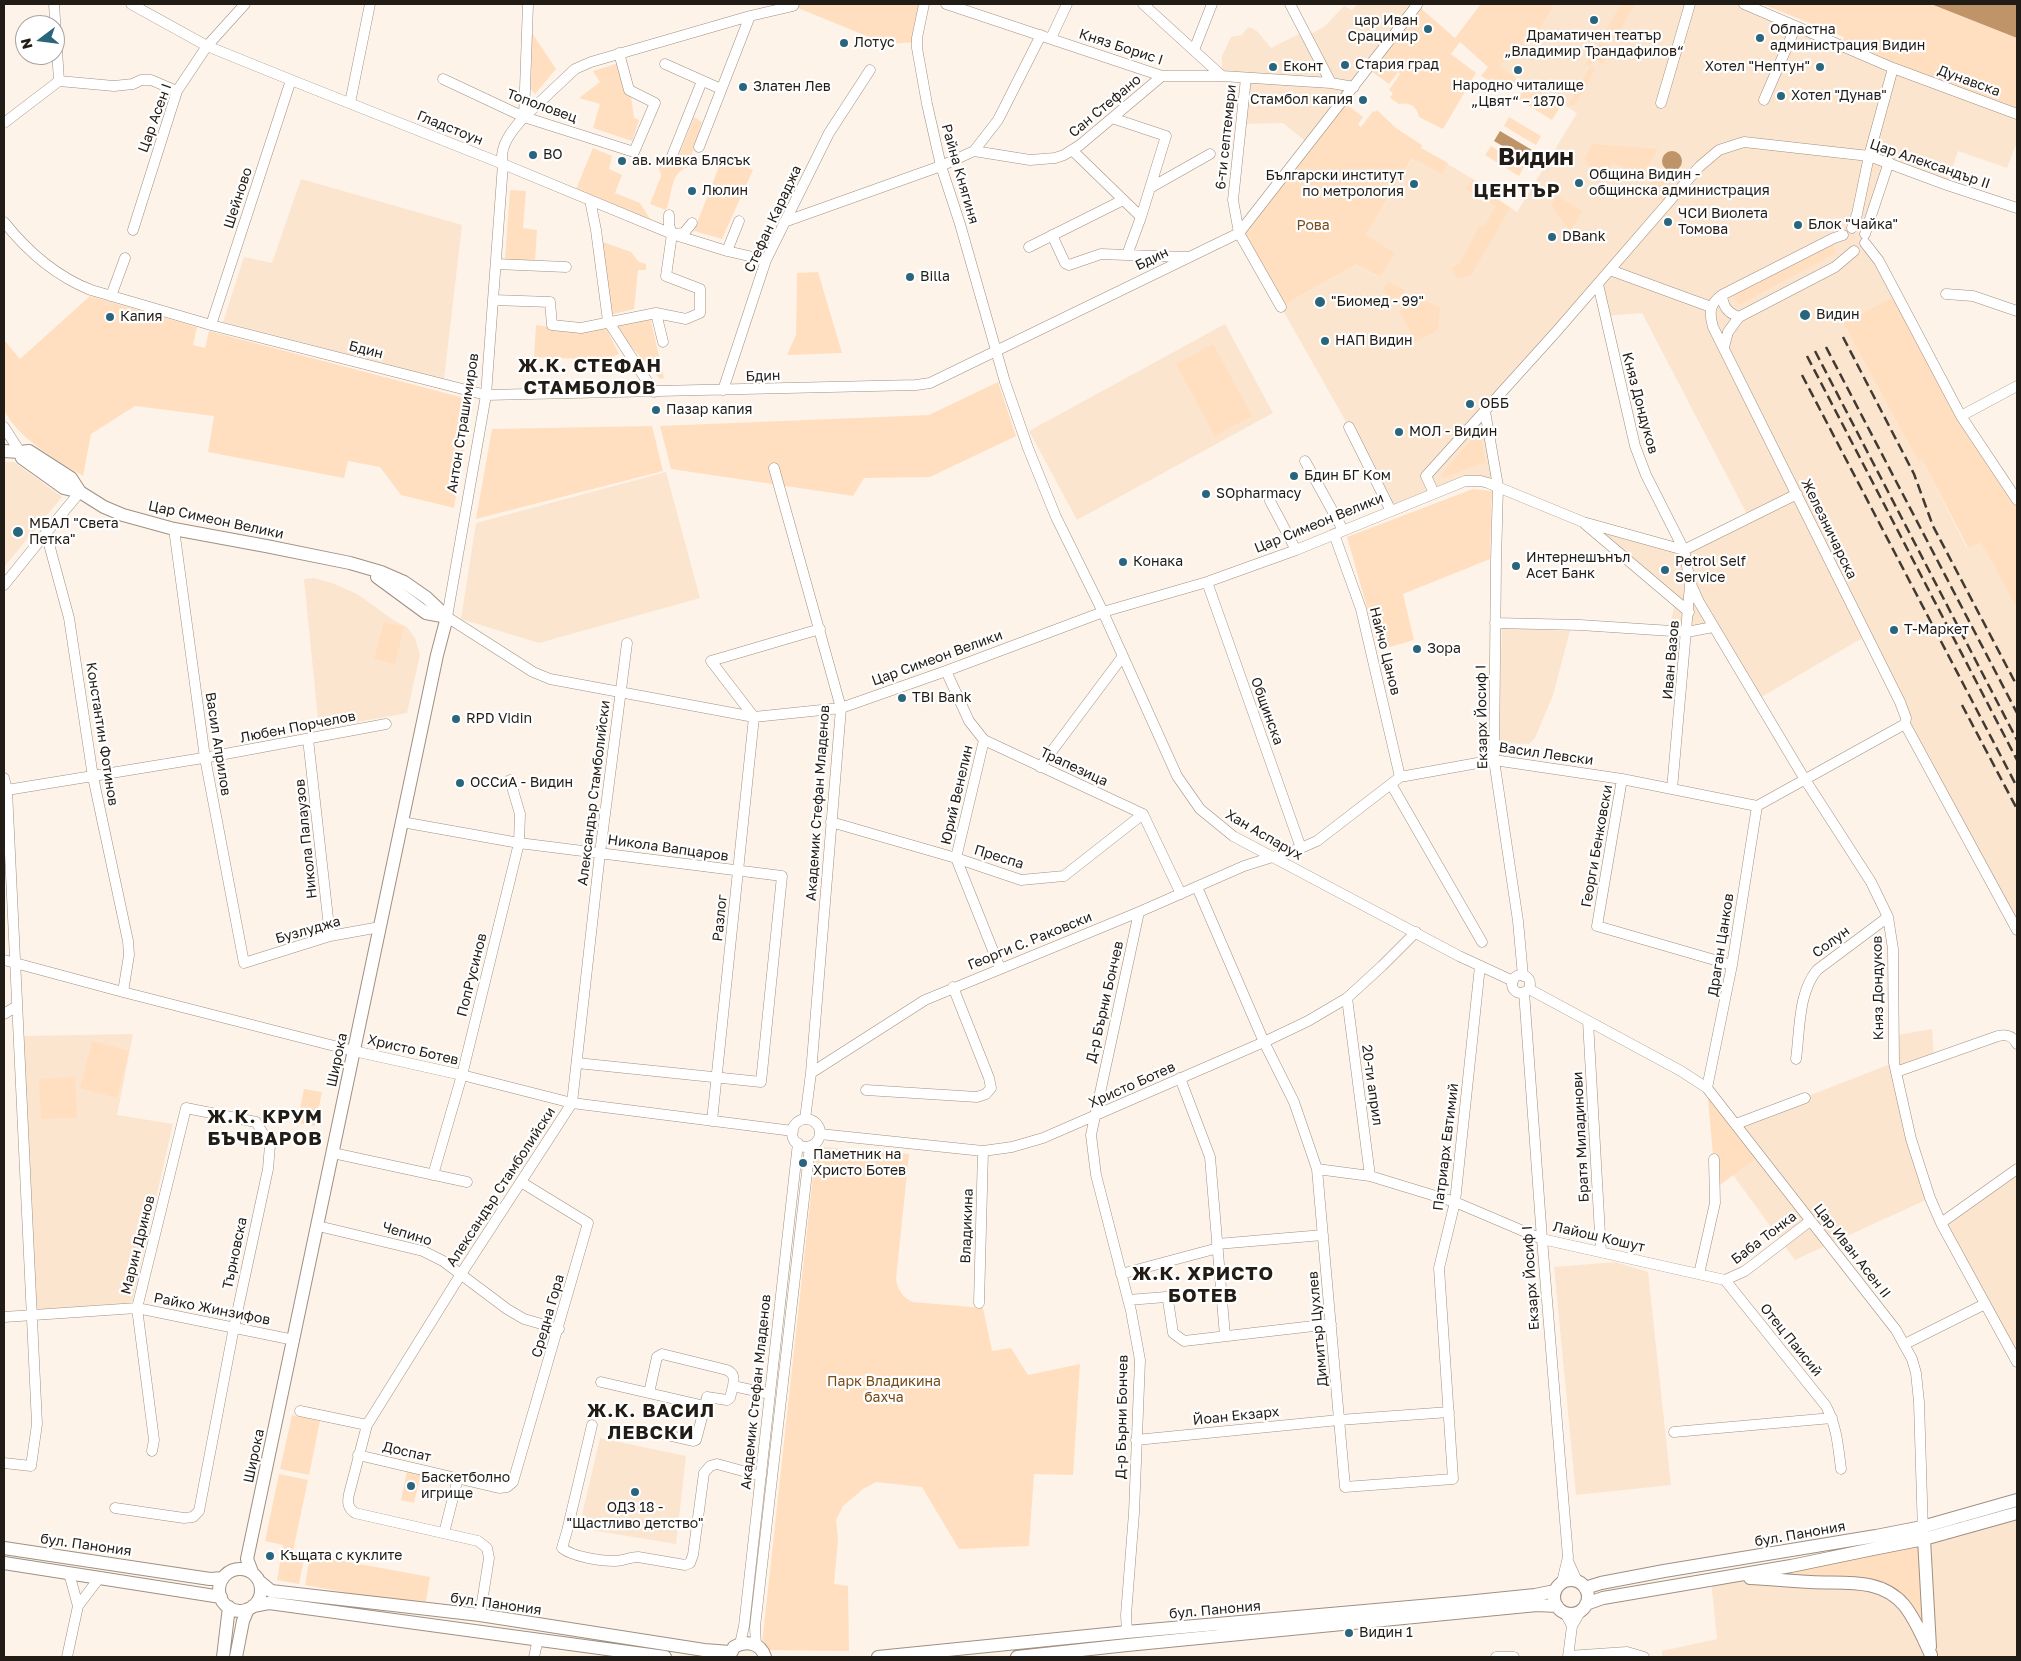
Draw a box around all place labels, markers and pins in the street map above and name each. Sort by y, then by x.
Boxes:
place label: цар Иван Срацимир [1348,13,1418,46]
marker: Драматичен театър „Владимир Трандафилов“ [1588,14,1600,26]
place label: Областна администрация Видин [1770,22,1925,54]
marker: цар Иван Срацимир [1422,23,1434,35]
place label: Драматичен театър „Владимир Трандафилов“ [1504,28,1684,60]
marker: Областна администрация Видин [1754,32,1766,44]
place label: Лотус [854,35,895,51]
marker: Лотус [838,37,850,49]
place label: Стария град [1355,57,1439,73]
place label: Еконт [1283,59,1323,75]
marker: Стария град [1339,59,1351,71]
place label: Хотел "Нептун" [1705,59,1810,75]
marker: Еконт [1267,61,1279,73]
marker: Хотел "Нептун" [1814,61,1826,73]
marker: Народно читалище „Цвят“ – 1870 [1512,64,1524,76]
place label: Народно читалище „Цвят“ – 1870 [1452,78,1584,110]
place label: Златен Лев [753,79,831,95]
marker: Златен Лев [737,81,749,93]
place label: Хотел "Дунав" [1791,88,1887,104]
marker: Хотел "Дунав" [1775,90,1787,102]
place label: Стамбол капия [1250,92,1353,108]
marker: Стамбол капия [1357,94,1369,106]
place label: ВО [543,147,563,163]
marker: ВО [527,149,539,161]
place label: ав. мивка Блясък [632,153,750,169]
marker: ав. мивка Блясък [616,155,628,167]
place label: Община Видин - общинска администрация [1589,167,1770,200]
place label: Български институт по метрология [1266,168,1404,200]
marker: Община Видин - общинска администрация [1573,177,1585,189]
marker: Български институт по метрология [1408,178,1420,190]
place label: Люлин [702,183,748,199]
marker: Люлин [686,185,698,197]
place label: ЧСИ Виолета Томова [1678,206,1768,238]
marker: ЧСИ Виолета Томова [1662,216,1674,228]
place label: Блок "Чайка" [1808,217,1898,233]
marker: Блок "Чайка" [1792,219,1804,231]
place label: DBank [1562,229,1606,245]
marker: DBank [1546,231,1558,243]
place label: Billa [920,269,950,285]
marker: Billa [904,271,916,283]
place label: "Биомед - 99" [1331,294,1424,310]
marker: "Биомед - 99" [1313,295,1327,309]
place label: Видин [1816,307,1859,323]
marker: Видин [1798,308,1812,322]
place label: Капия [120,309,162,325]
marker: Капия [104,311,116,323]
place label: НАП Видин [1335,333,1412,349]
marker: НАП Видин [1319,335,1331,347]
place label: ОББ [1480,396,1509,412]
marker: ОББ [1464,398,1476,410]
place label: Пазар капия [666,402,753,418]
marker: Пазар капия [650,404,662,416]
place label: МОЛ - Видин [1409,424,1497,440]
marker: МОЛ - Видин [1393,426,1405,438]
place label: Бдин БГ Ком [1304,468,1391,484]
marker: Бдин БГ Ком [1288,470,1300,482]
place label: SOpharmacy [1216,486,1301,502]
marker: SOpharmacy [1200,488,1212,500]
place label: МБАЛ "Света Петка" [29,516,119,548]
marker: МБАЛ "Света Петка" [11,525,25,539]
place label: Интернешънъл Асет Банк [1526,550,1630,582]
place label: Конака [1133,554,1183,570]
place label: Petrol Self Service [1675,554,1746,586]
marker: Конака [1117,556,1129,568]
marker: Интернешънъл Асет Банк [1510,560,1522,572]
marker: Petrol Self Service [1659,564,1671,576]
place label: Т-Маркет [1904,622,1969,638]
marker: Т-Маркет [1888,624,1900,636]
place label: Зора [1427,641,1461,657]
marker: Зора [1411,643,1423,655]
place label: TBI Bank [912,690,972,706]
marker: TBI Bank [896,692,908,704]
place label: RPD Vidin [466,711,532,727]
marker: RPD Vidin [450,713,462,725]
place label: ОССиА - Видин [470,775,573,791]
marker: ОССиА - Видин [454,777,466,789]
place label: Паметник на Христо Ботев [813,1147,906,1180]
marker: Паметник на Христо Ботев [797,1157,809,1169]
place label: Баскетболно игрище [421,1470,510,1502]
marker: Баскетболно игрище [405,1480,417,1492]
marker: ОДЗ 18 - "Щастливо детство" [629,1486,641,1498]
place label: ОДЗ 18 - "Щастливо детство" [566,1500,704,1532]
place label: Къщата с куклите [280,1548,402,1564]
marker: Къщата с куклите [264,1550,276,1562]
place label: Видин 1 [1359,1625,1413,1641]
marker: Видин 1 [1343,1627,1355,1639]

